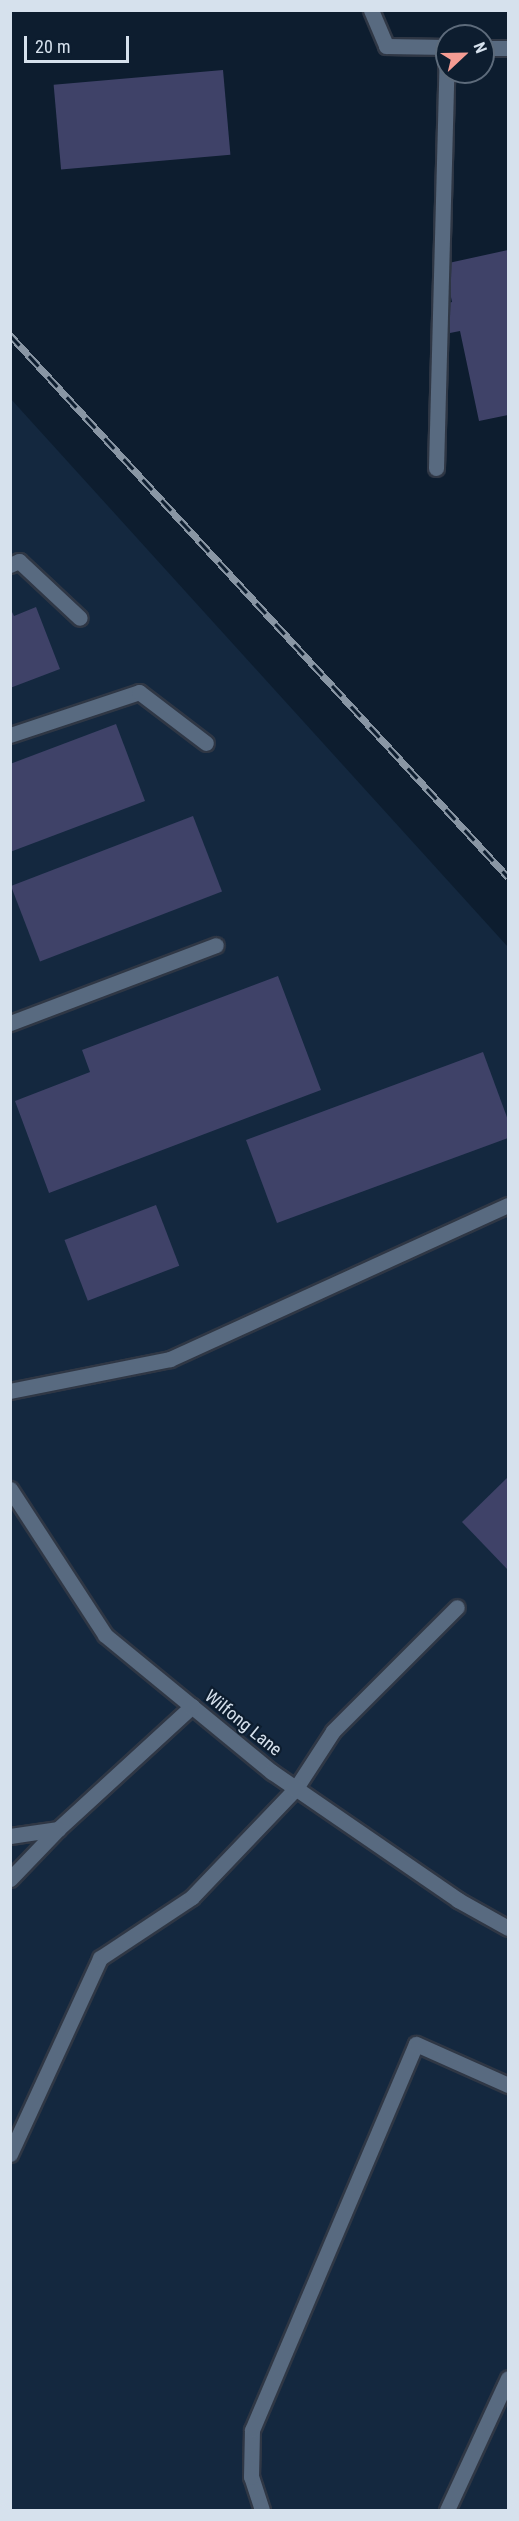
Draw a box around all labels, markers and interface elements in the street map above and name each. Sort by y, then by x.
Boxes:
scale bar [27,24,132,62]
north arrow [435,24,495,84]
text: 20 m [35,36,70,57]
text: N [470,40,491,56]
street label: Wilfong Lane [200,1685,286,1761]

